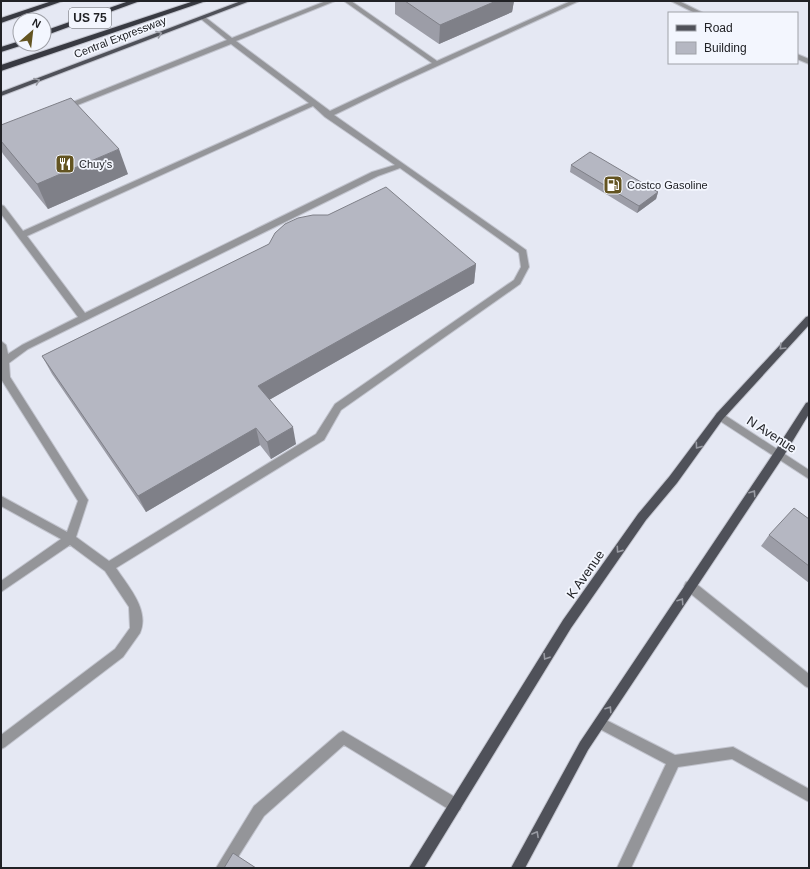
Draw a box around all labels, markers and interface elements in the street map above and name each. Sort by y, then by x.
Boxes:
road number: US 75 [69,8,111,28]
north arrow [12,12,52,52]
legend [668,12,798,64]
street label: Central Expressway [72,14,168,60]
text: N [30,16,43,30]
text: Road [704,21,733,35]
one-way arrow [155,31,162,39]
text: Building [704,41,747,55]
one-way arrow [34,77,41,85]
restaurant icon: Chuy's [54,153,76,175]
place label: Chuy's [79,158,113,170]
fuel station icon: Costco Gasoline [602,174,624,196]
place label: Costco Gasoline [627,179,708,191]
one-way arrow [779,342,787,350]
street label: N Avenue [744,413,799,456]
one-way arrow [695,442,702,449]
one-way arrow [748,490,756,497]
one-way arrow [617,545,624,552]
street label: K Avenue [563,547,607,601]
one-way arrow [676,598,683,605]
one-way arrow [543,653,551,660]
one-way arrow [604,706,612,713]
one-way arrow [532,831,539,838]

